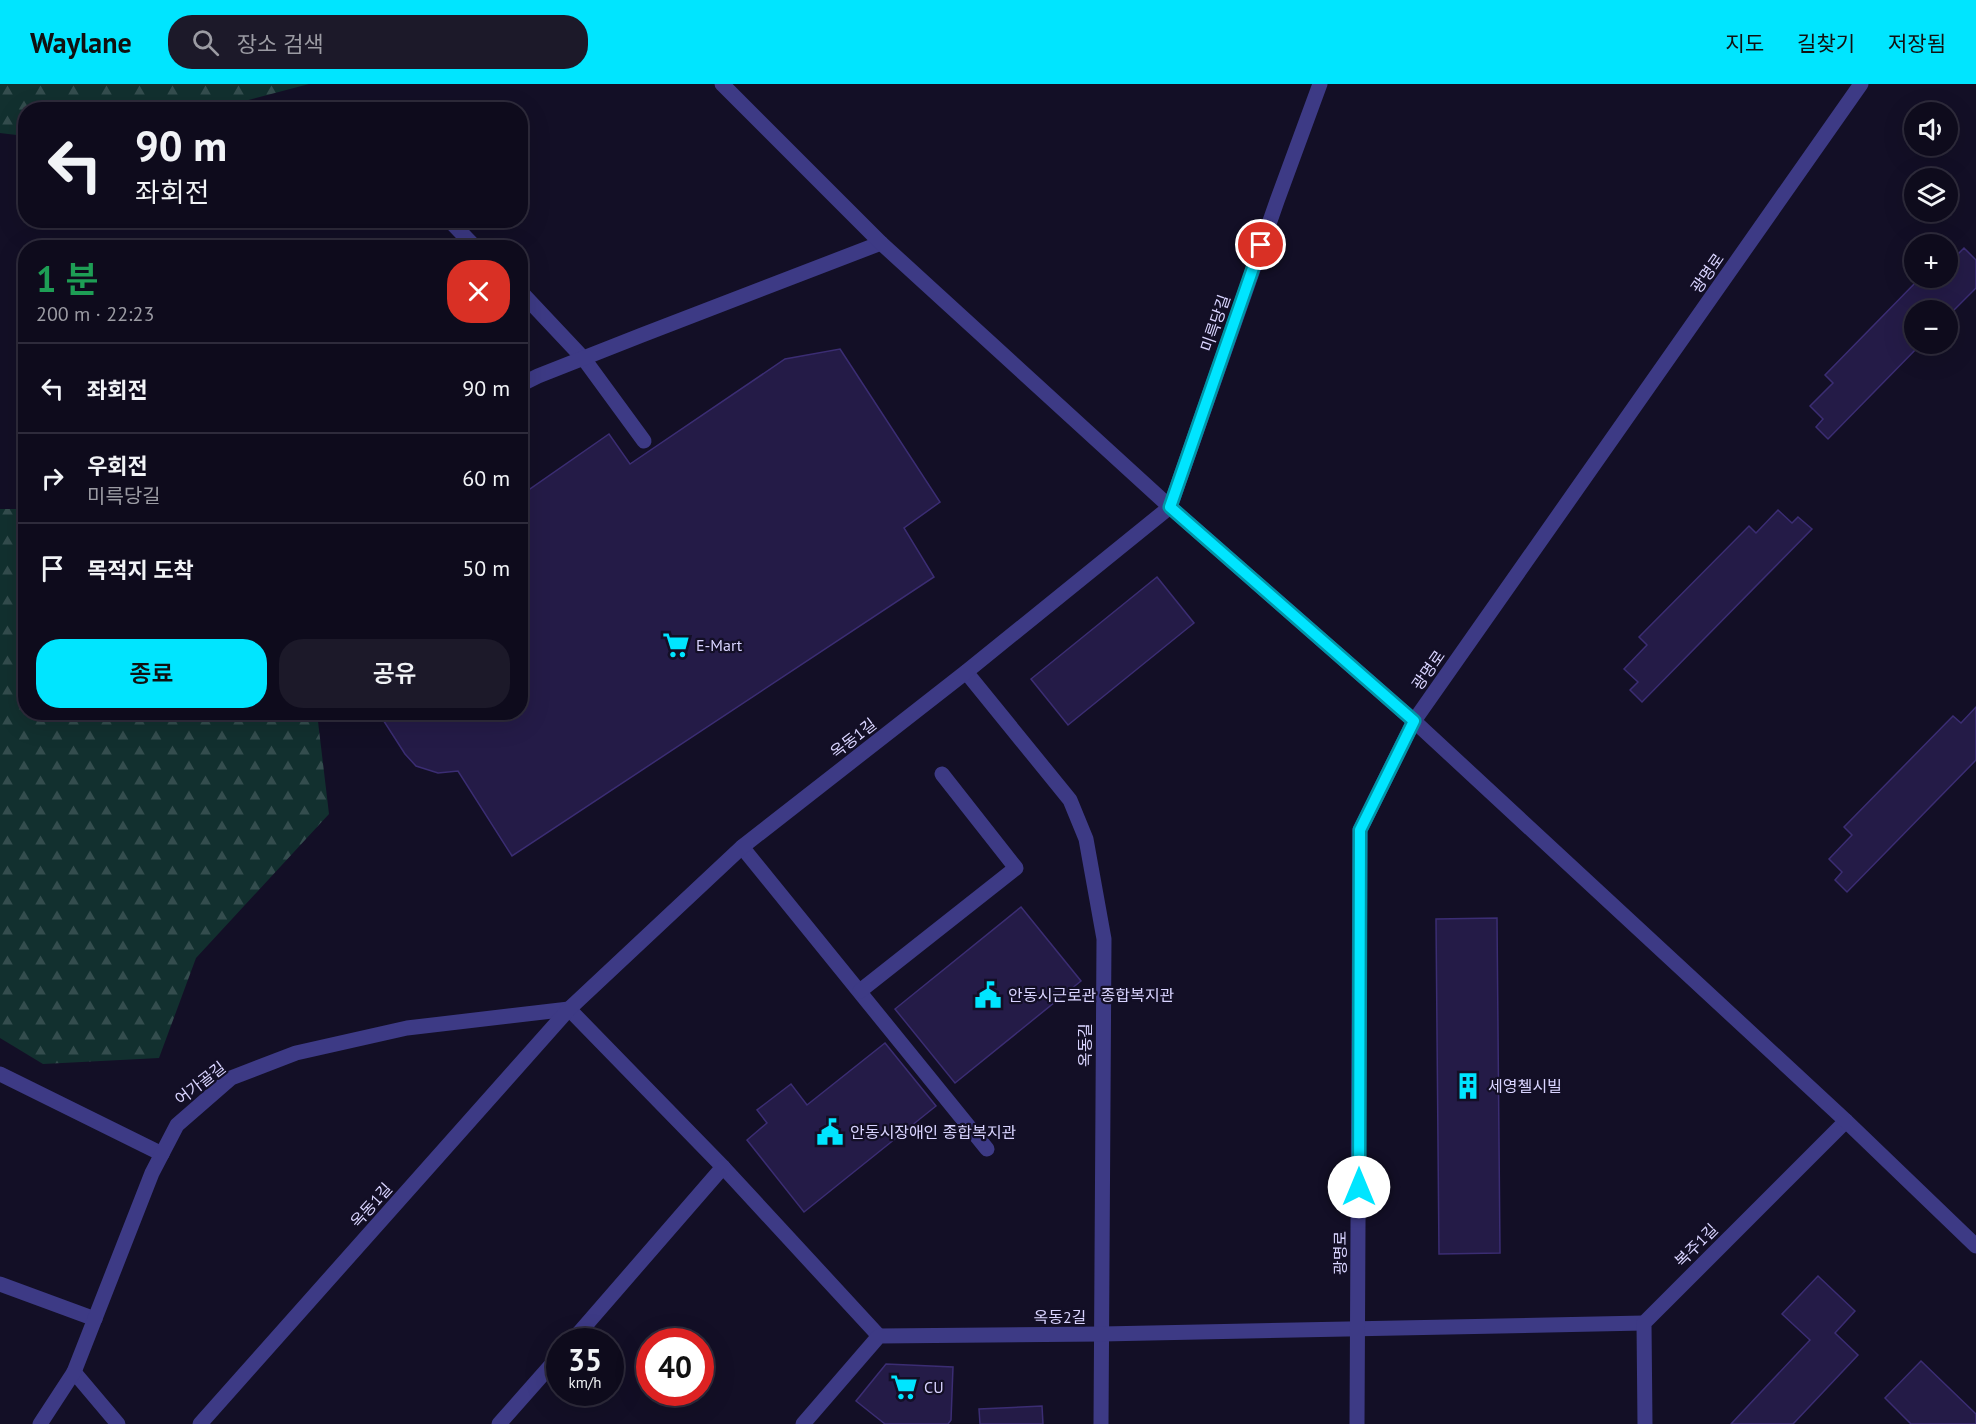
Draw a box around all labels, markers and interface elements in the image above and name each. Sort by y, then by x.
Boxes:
search box [168,15,588,69]
text: Waylane [30,24,132,61]
icon: search [189,26,222,59]
text: 장소 검색 [237,30,324,58]
text: 지도 [1725,30,1764,57]
text: 길찾기 [1797,30,1855,57]
text: 저장됨 [1888,30,1946,57]
map controls [1904,102,1958,354]
button: sound [1904,102,1958,156]
text: 90 m [135,118,227,173]
icon: left [36,126,114,204]
button: layers [1904,168,1958,222]
text: 좌회전 [135,175,210,209]
pin [1235,219,1286,270]
icon: arrive [1244,228,1277,261]
button: + [1904,234,1958,288]
street label: 광명로 [1686,249,1728,297]
text: 1 분 [36,255,99,302]
button: close [447,260,510,323]
street label: 미륵당길 [1196,292,1234,354]
button: − [1904,300,1958,354]
text: 200 m · 22:23 [36,301,154,327]
icon: left [36,372,69,405]
text: 90 m [462,374,510,402]
text: 좌회전 [87,376,148,404]
text: 우회전 [87,452,148,480]
icon: right [36,462,69,495]
text: 60 m [462,464,510,492]
text: 미륵당길 [87,483,161,509]
icon: arrive [36,552,69,585]
text: 50 m [462,554,510,582]
text: 목적지 도착 [87,556,194,584]
supermarket icon: E-Mart [661,630,691,660]
place label: E-Mart [696,635,743,655]
button: 종료 [36,639,267,708]
button: 공유 [279,639,510,708]
street label: 광명로 [1407,646,1449,694]
street label: 옥동1길 [826,714,880,762]
public building icon: 안동시근로관 종합복지관 [973,980,1003,1010]
place label: 안동시근로관 종합복지관 [1008,985,1174,1005]
street label: 옥동길 [1075,1023,1095,1067]
street label: 어가골길 [171,1057,229,1109]
building icon: 세영첼시빌 [1453,1071,1483,1101]
place label: 세영첼시빌 [1488,1076,1562,1096]
public building icon: 안동시장애인 종합복지관 [815,1117,845,1147]
place label: 안동시장애인 종합복지관 [850,1122,1016,1142]
position arrow [1327,1155,1391,1219]
street label: 옥동1길 [346,1179,396,1231]
street label: 복주1길 [1670,1219,1722,1271]
street label: 광명로 [1330,1231,1350,1275]
street label: 옥동2길 [1034,1307,1086,1327]
speed limit sign: 40 [636,1328,714,1406]
text: 35 [568,1340,602,1379]
supermarket icon: CU [889,1372,919,1402]
text: km/h [569,1373,601,1392]
place label: CU [924,1377,944,1397]

